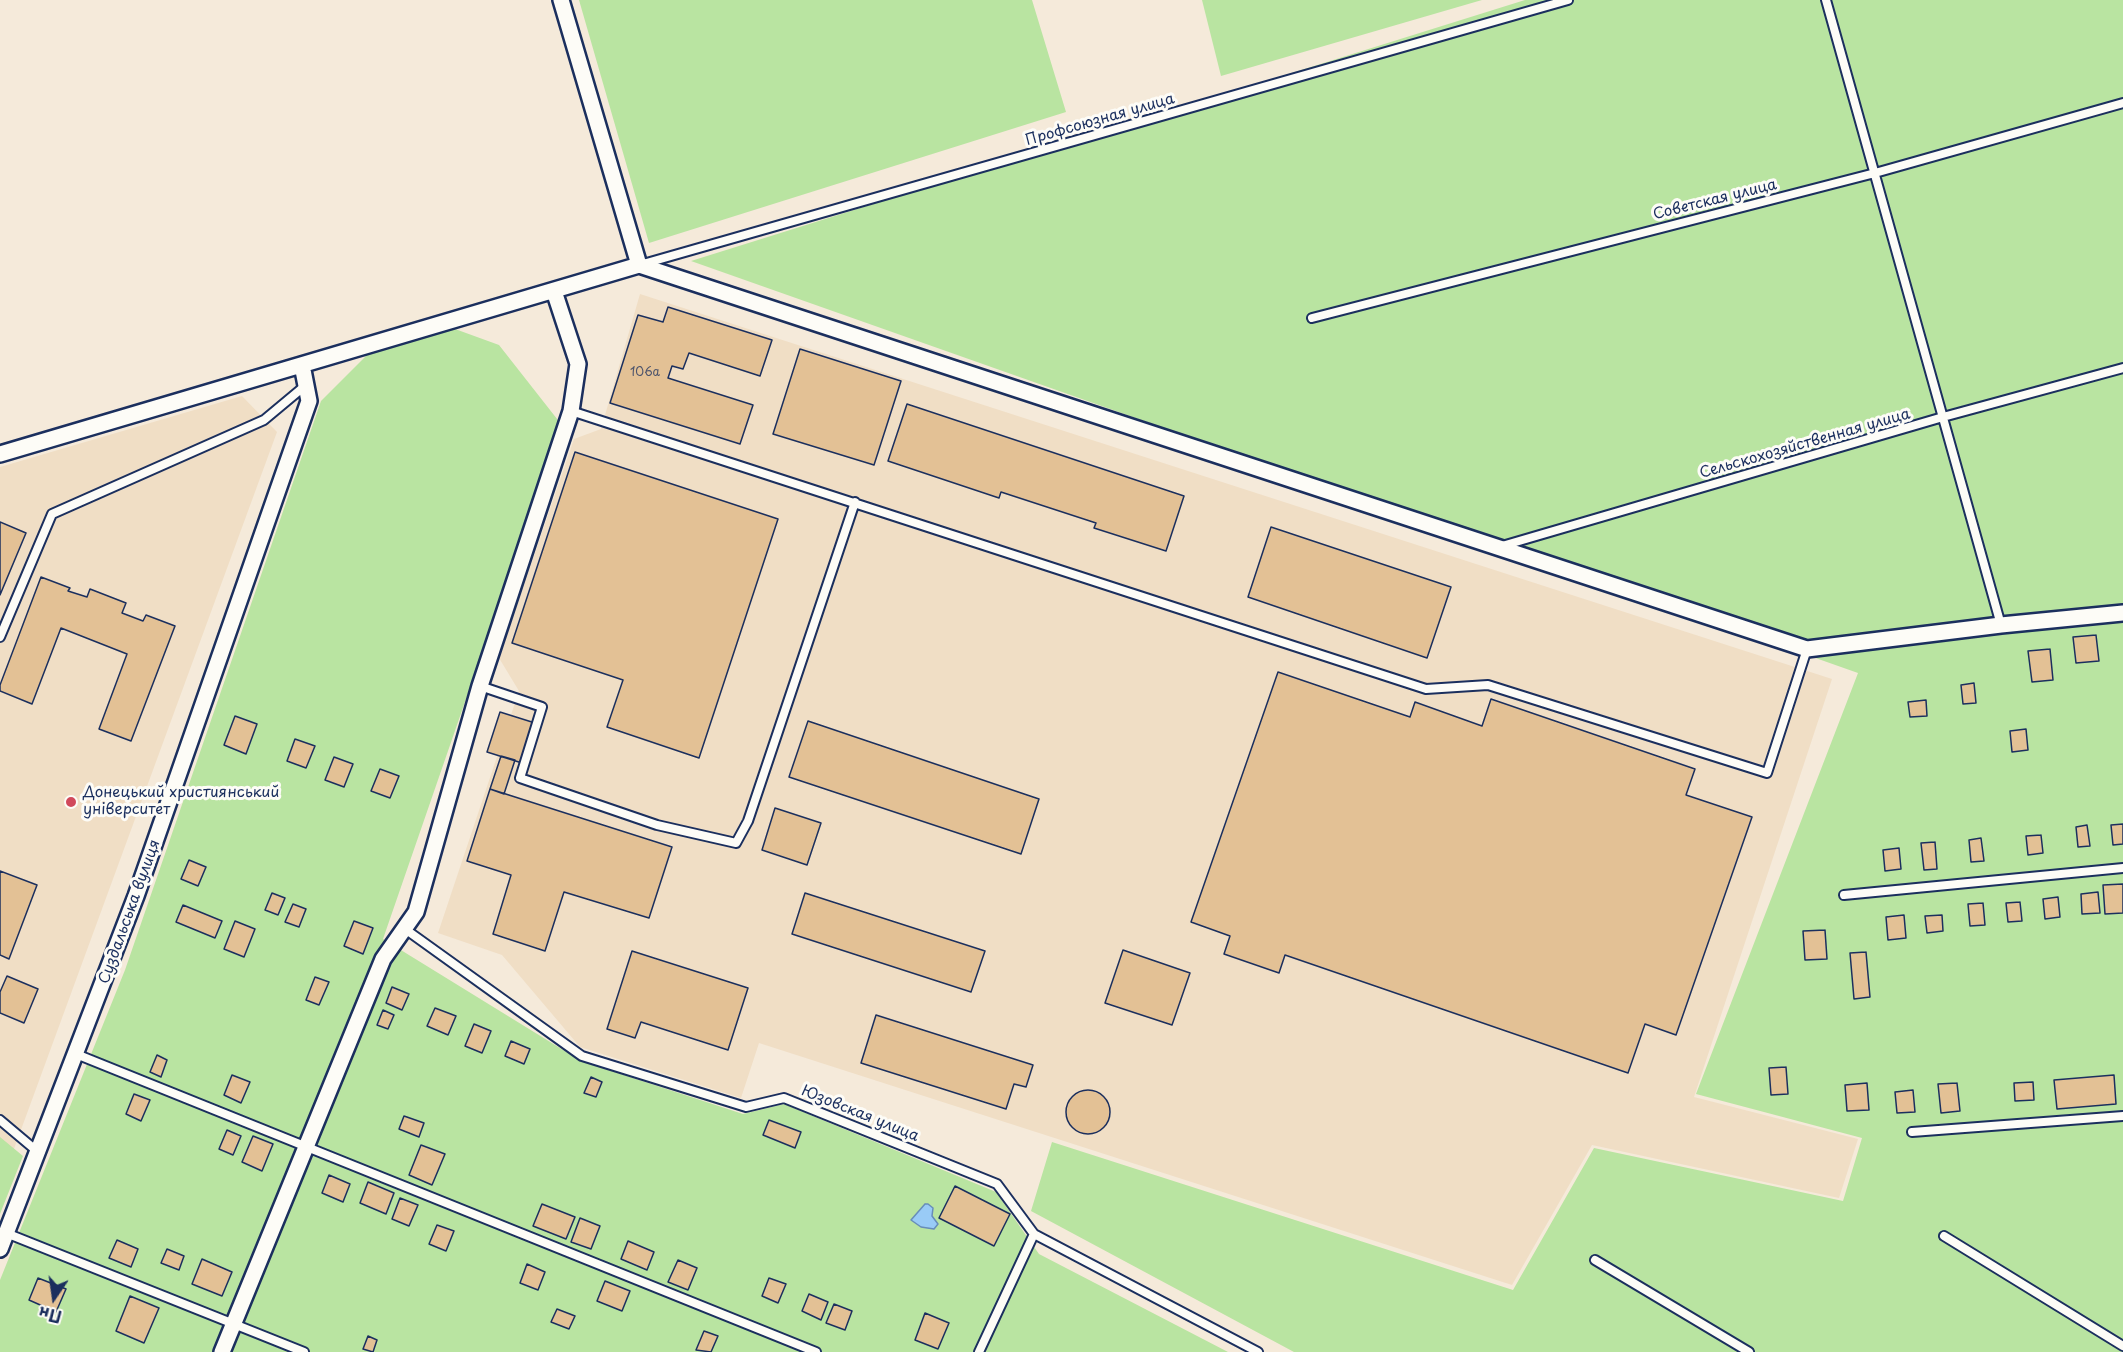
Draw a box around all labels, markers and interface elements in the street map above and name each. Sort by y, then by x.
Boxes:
street label: Профсоюзная улица [1023,90,1177,150]
street label: Советская улица [1651,176,1779,224]
house number: 106а [630,366,660,380]
street label: Сельскохозяйственная улица [1698,405,1912,483]
place label: Донецький християнський університет [83,784,279,819]
marker: Донецький християнський університет [64,795,78,809]
street label: Суздальська вулиця [96,837,164,987]
street label: Юзовская улица [799,1082,921,1146]
north arrow [24,1268,84,1328]
text: Пн [36,1301,64,1330]

